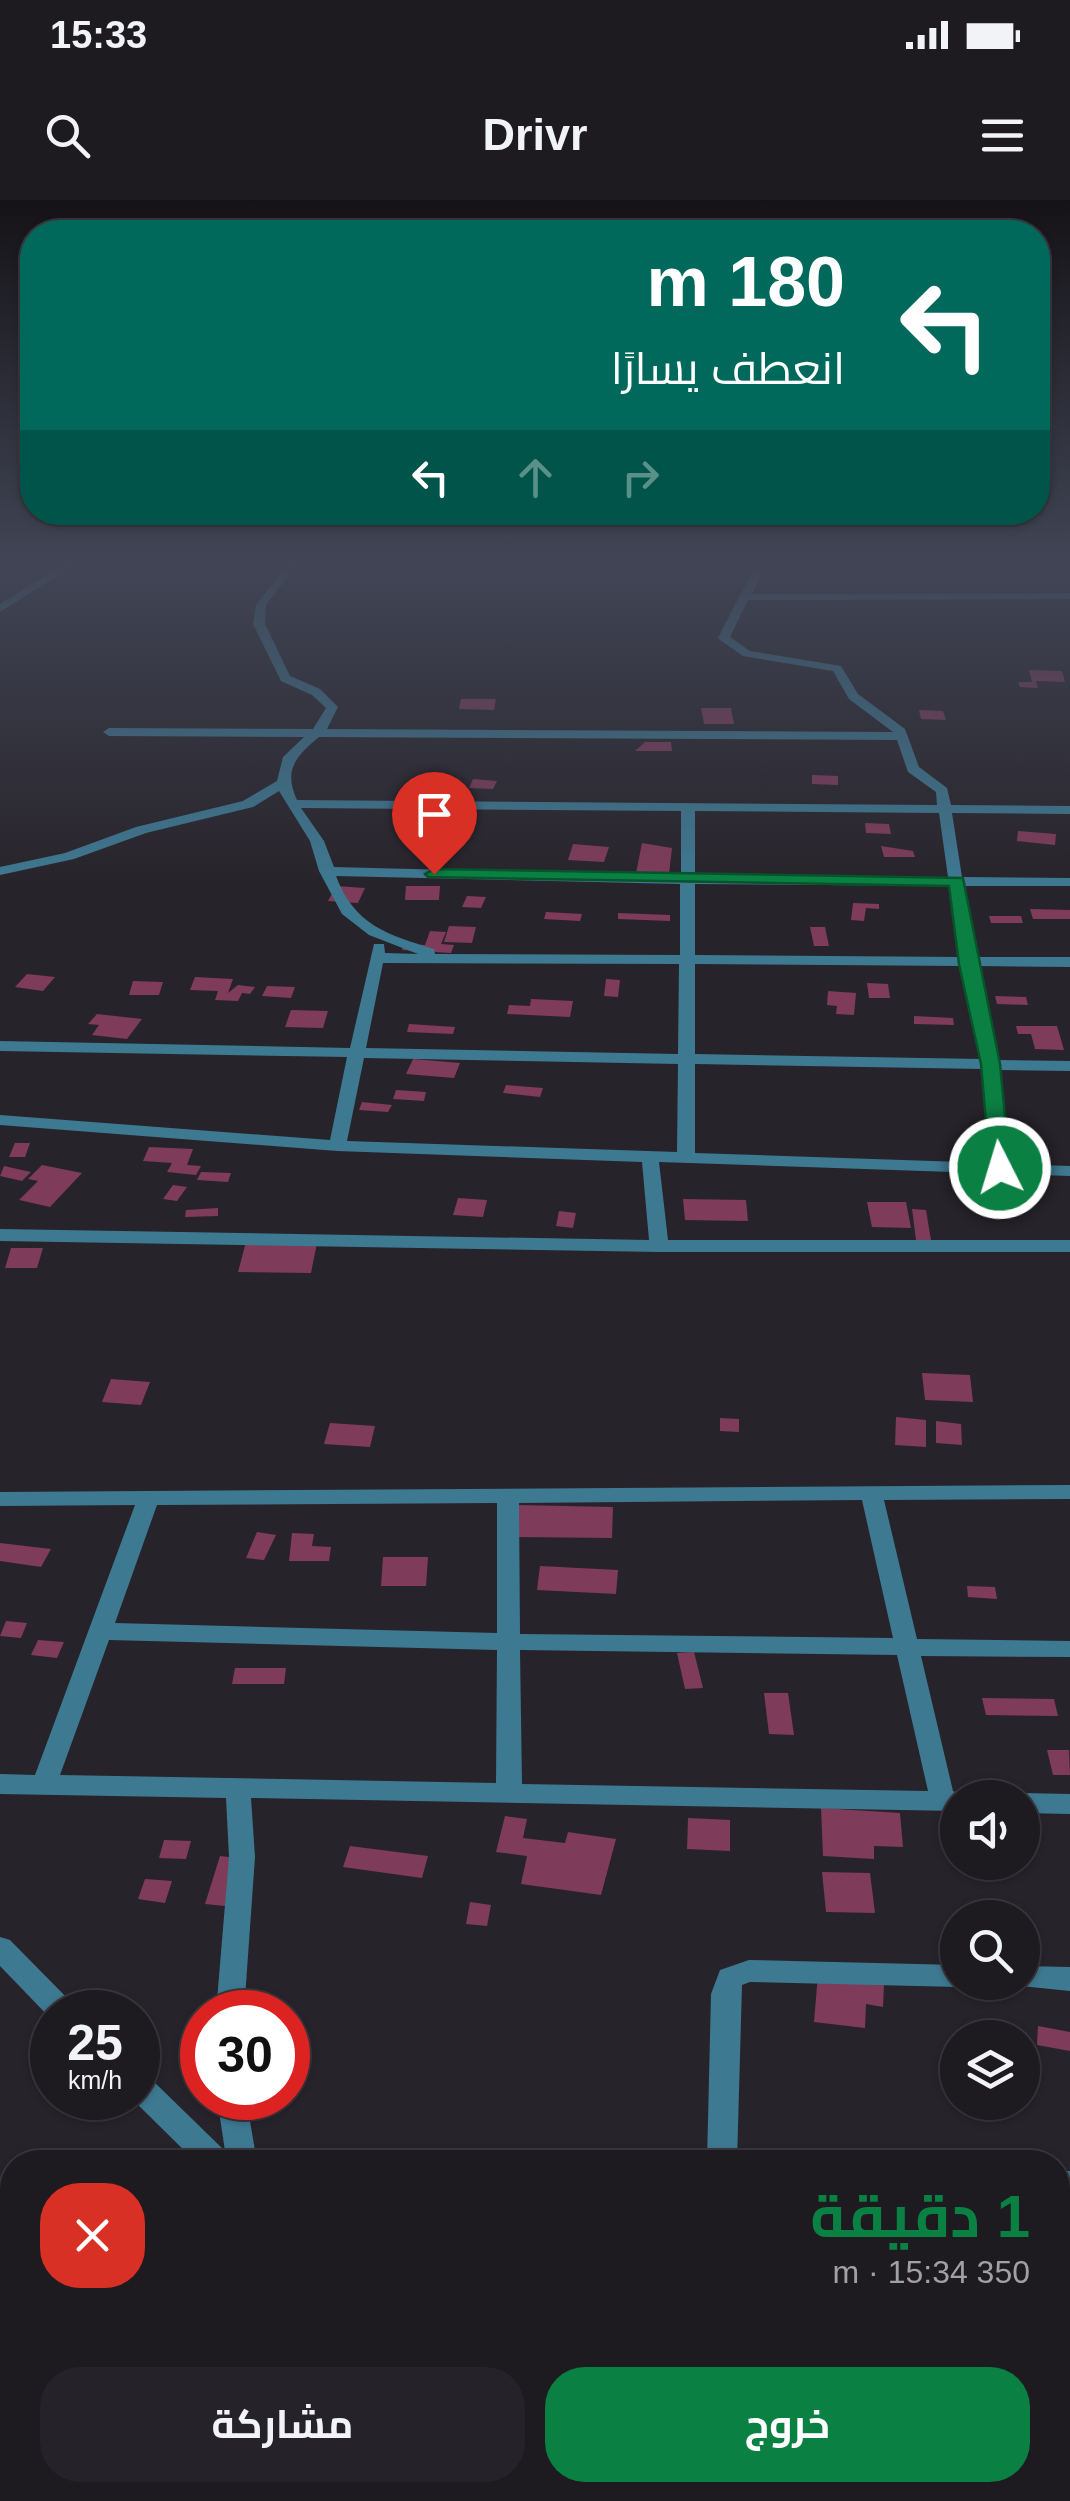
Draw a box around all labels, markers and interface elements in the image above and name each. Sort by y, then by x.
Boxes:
text: 15:33 [50,14,147,56]
icon: search [40,108,95,163]
icon: menu [975,108,1030,163]
text: Drivr [482,109,588,160]
text: 180 m [647,243,845,321]
icon: left [880,260,1010,390]
text: انعطف يسارًا [611,343,845,394]
icon: left [403,450,458,505]
icon: ahead [508,450,563,505]
icon: right [613,450,668,505]
pin [392,772,477,875]
icon: arrive [407,787,462,842]
position arrow [948,1116,1052,1220]
map controls [940,1780,1040,2120]
button: sound [940,1780,1040,1880]
button: search [940,1900,1040,2000]
speed limit sign: 30 [180,1990,310,2120]
text: 25 [67,2015,123,2071]
button: layers [940,2020,1040,2120]
text: km/h [68,2066,122,2094]
button: close [40,2183,145,2288]
text: 1 دقيقة [810,2183,1030,2250]
text: 350 m · 15:34 [833,2254,1030,2290]
button: مشاركة [40,2367,525,2482]
button: خروج [545,2367,1030,2482]

